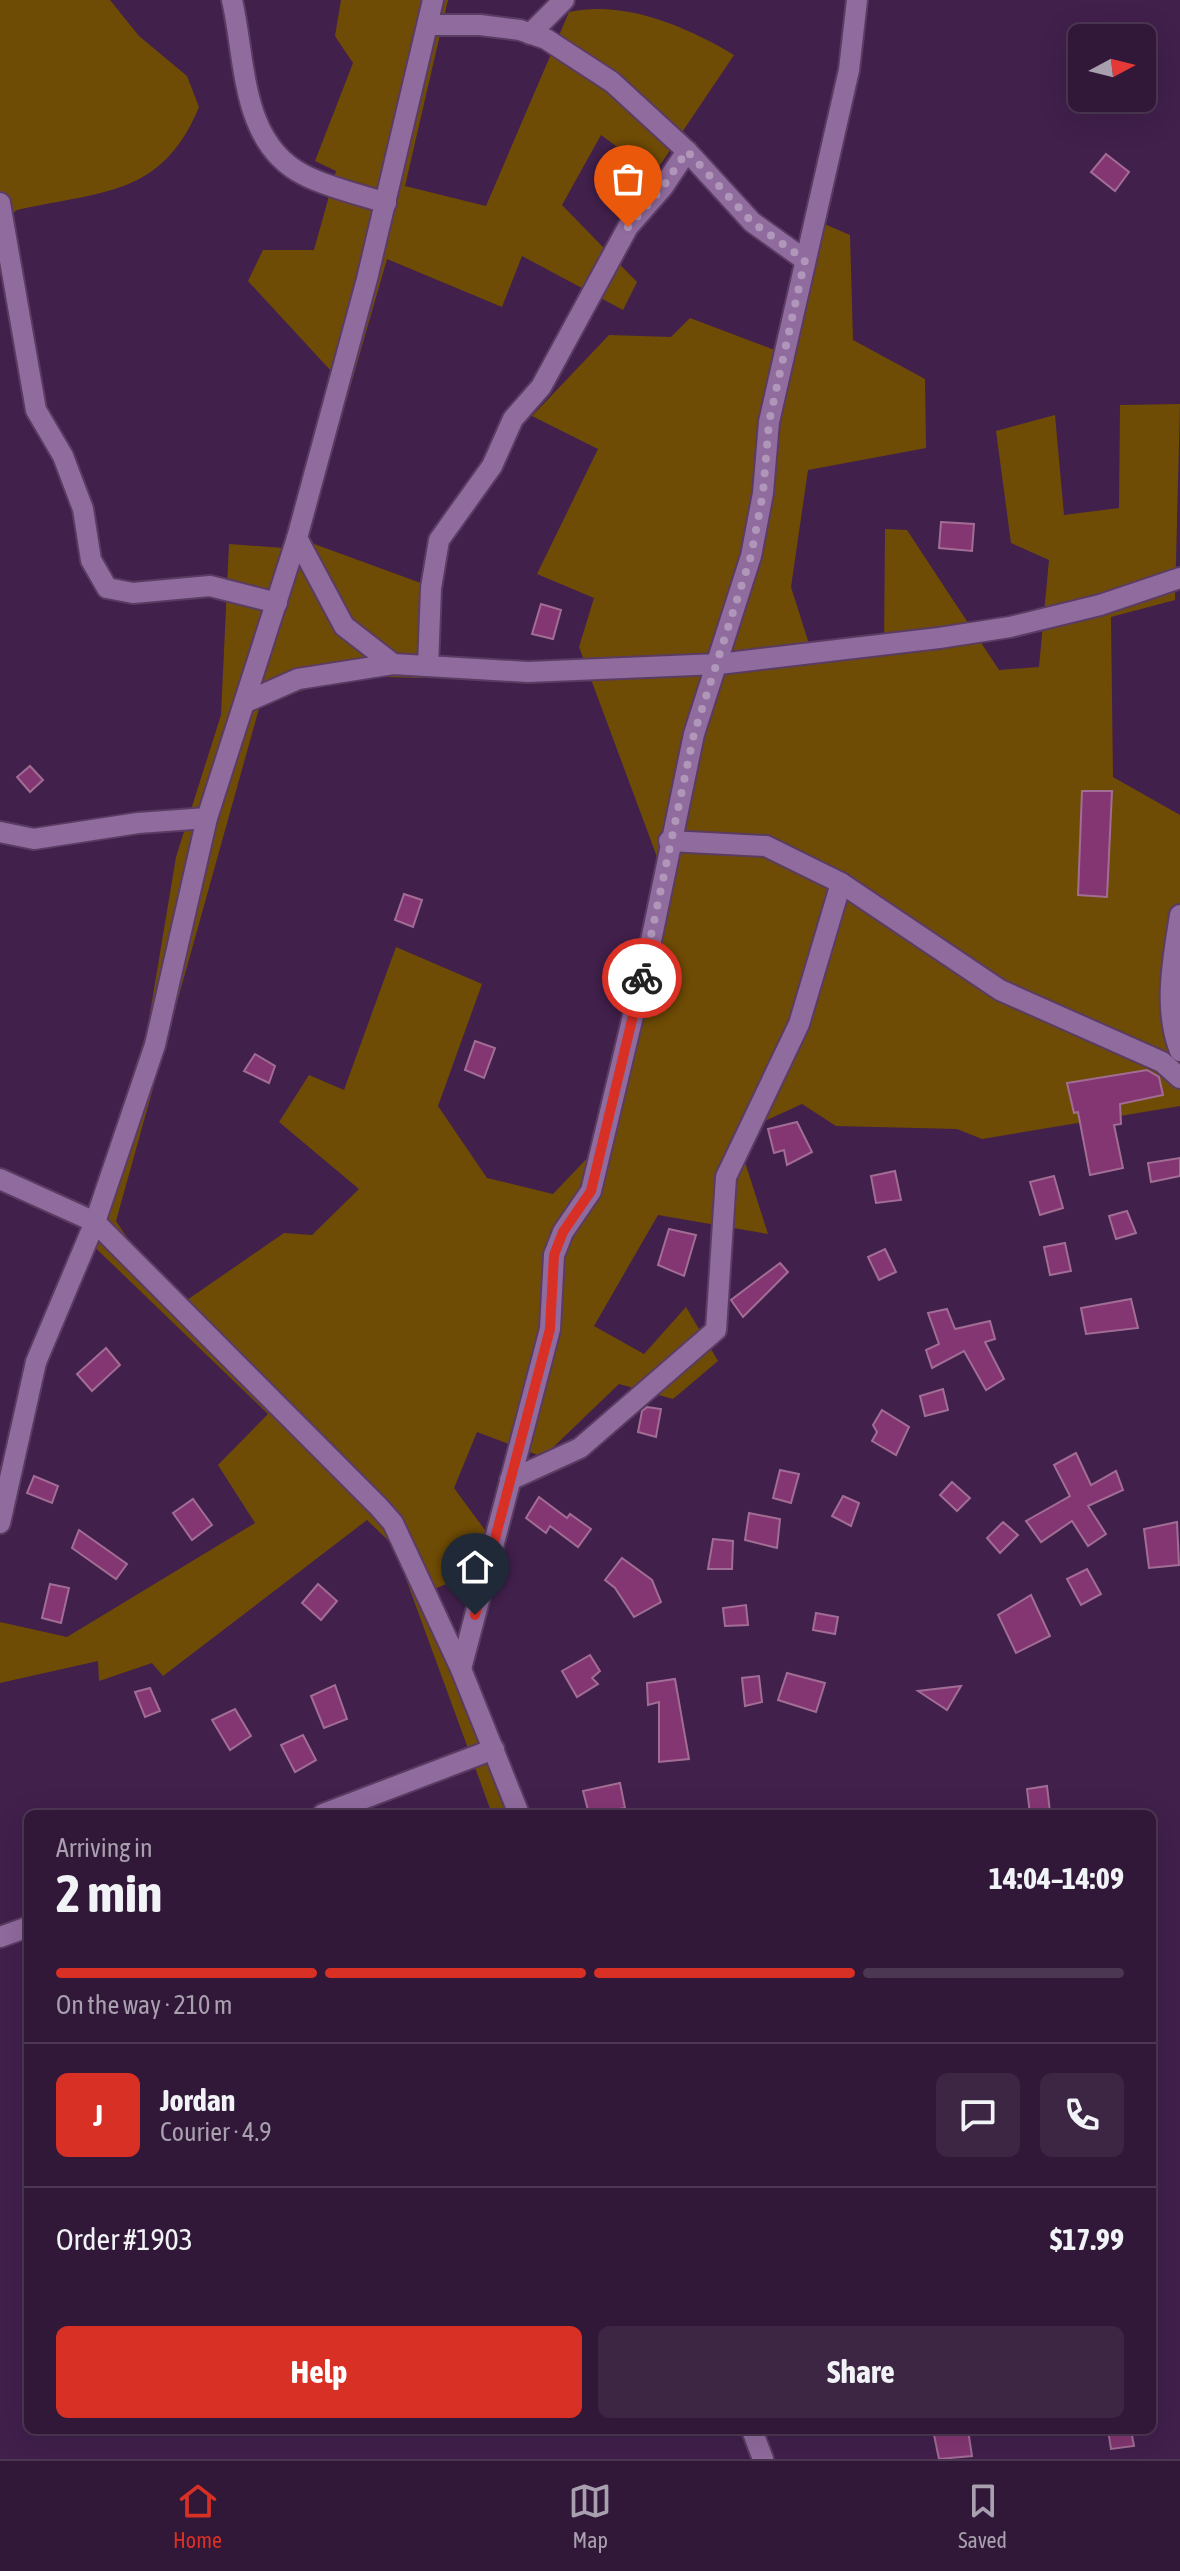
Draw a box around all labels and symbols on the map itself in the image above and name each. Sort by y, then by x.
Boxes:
north arrow [1068,24,1156,112]
pin [594,145,662,227]
courier [602,938,682,1018]
pin [441,1533,509,1615]

